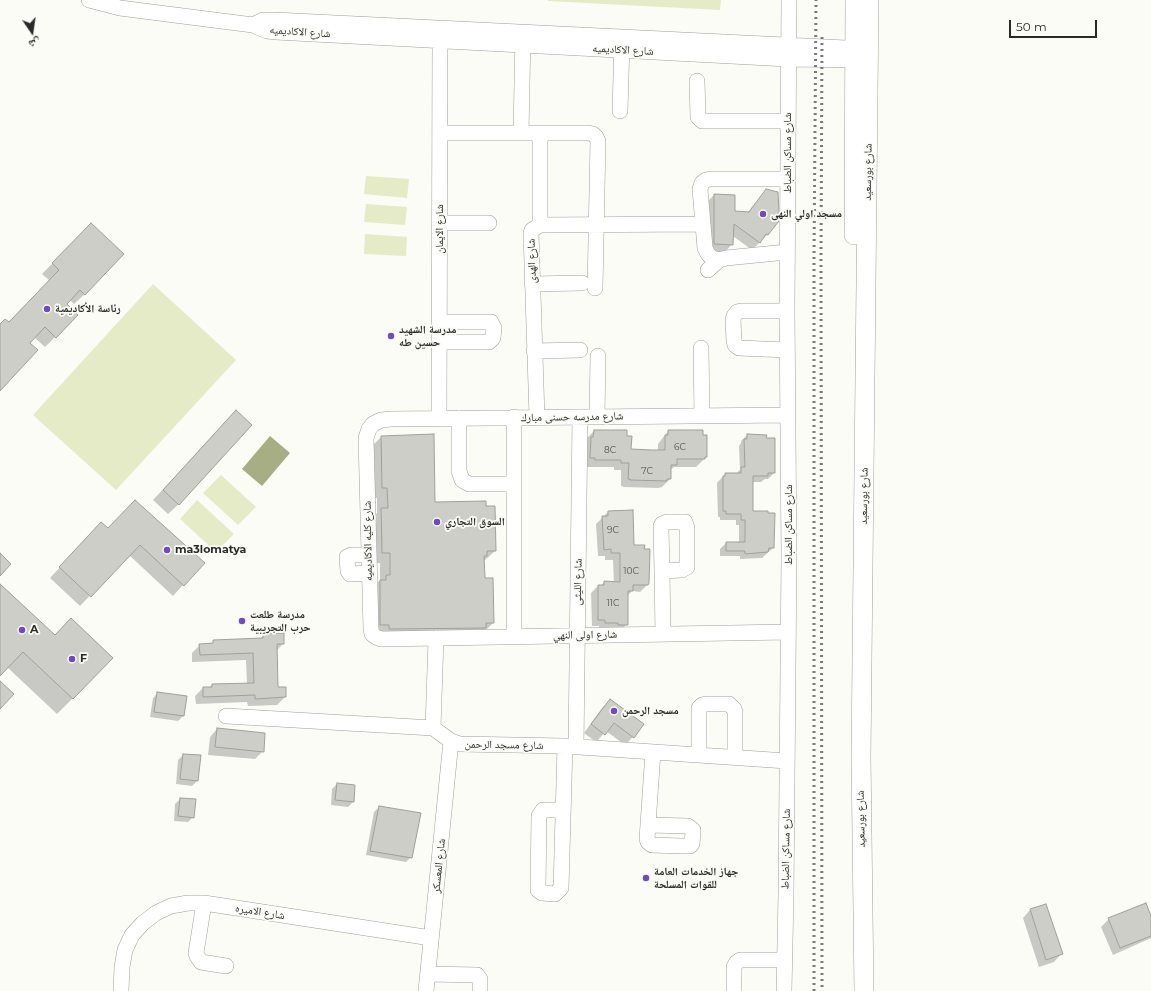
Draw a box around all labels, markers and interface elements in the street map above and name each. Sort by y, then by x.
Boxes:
north arrow [12,12,52,52]
scale bar [1011,12,1099,38]
text: 50 m [1016,19,1047,34]
street label: شارع الاكاديميه [269,23,331,41]
text: ش [27,36,42,52]
street label: شارع الاكاديميه [592,42,654,58]
street label: شارع مساكن الضباط [781,113,795,193]
street label: شارع بورسعيد [861,143,875,201]
street label: شارع الايمان [433,204,447,254]
place label: مسجد اولي النهى [771,207,842,221]
marker: مسجد اولي النهى [758,209,768,219]
street label: شارع الهدى [525,238,539,284]
place label: رئاسة الأكاديمية [55,302,121,316]
marker: رئاسة الأكاديمية [42,304,52,314]
place label: مدرسة الشهيد حسين طه [399,323,456,349]
marker: مدرسة الشهيد حسين طه [386,331,396,341]
street label: شارع مدرسه حسنى مبارك [521,410,623,424]
house number: 6C [674,442,686,452]
house number: 8C [604,445,616,455]
house number: 7C [641,466,653,476]
street label: شارع بورسعيد [857,467,871,525]
street label: شارع مساكن الضباط [782,485,796,565]
street label: شارع كليه الاكاديميه [361,501,375,581]
place label: السوق التجاري [445,515,505,529]
marker: السوق التجاري [432,517,442,527]
house number: 9C [607,525,619,535]
place label: ma3lomatya [175,543,246,557]
marker: ma3lomatya [162,545,172,555]
street label: شارع الليثى [571,558,585,606]
house number: 10C [623,566,639,576]
house number: 11C [607,598,619,608]
place label: مدرسة طلعت حرب التجريبية [250,608,311,634]
marker: مدرسة طلعت حرب التجريبية [237,616,247,626]
place label: A [30,623,38,637]
marker: A [17,625,27,635]
street label: شارع اولى النهي [553,628,617,642]
place label: F [80,652,87,666]
marker: F [67,654,77,664]
place label: مسجد الرحمن [622,704,679,718]
marker: مسجد الرحمن [609,706,619,716]
street label: شارع مسجد الرحمن [464,738,544,752]
street label: شارع بورسعيد [854,790,868,848]
street label: شارع مساكن الضباط [779,809,793,889]
street label: شارع المعسكر [430,838,448,894]
place label: جهاز الخدمات العامة للقوات المسلحة [654,865,738,891]
marker: جهاز الخدمات العامة للقوات المسلحة [641,873,651,883]
street label: شارع الاميره [234,902,286,922]

